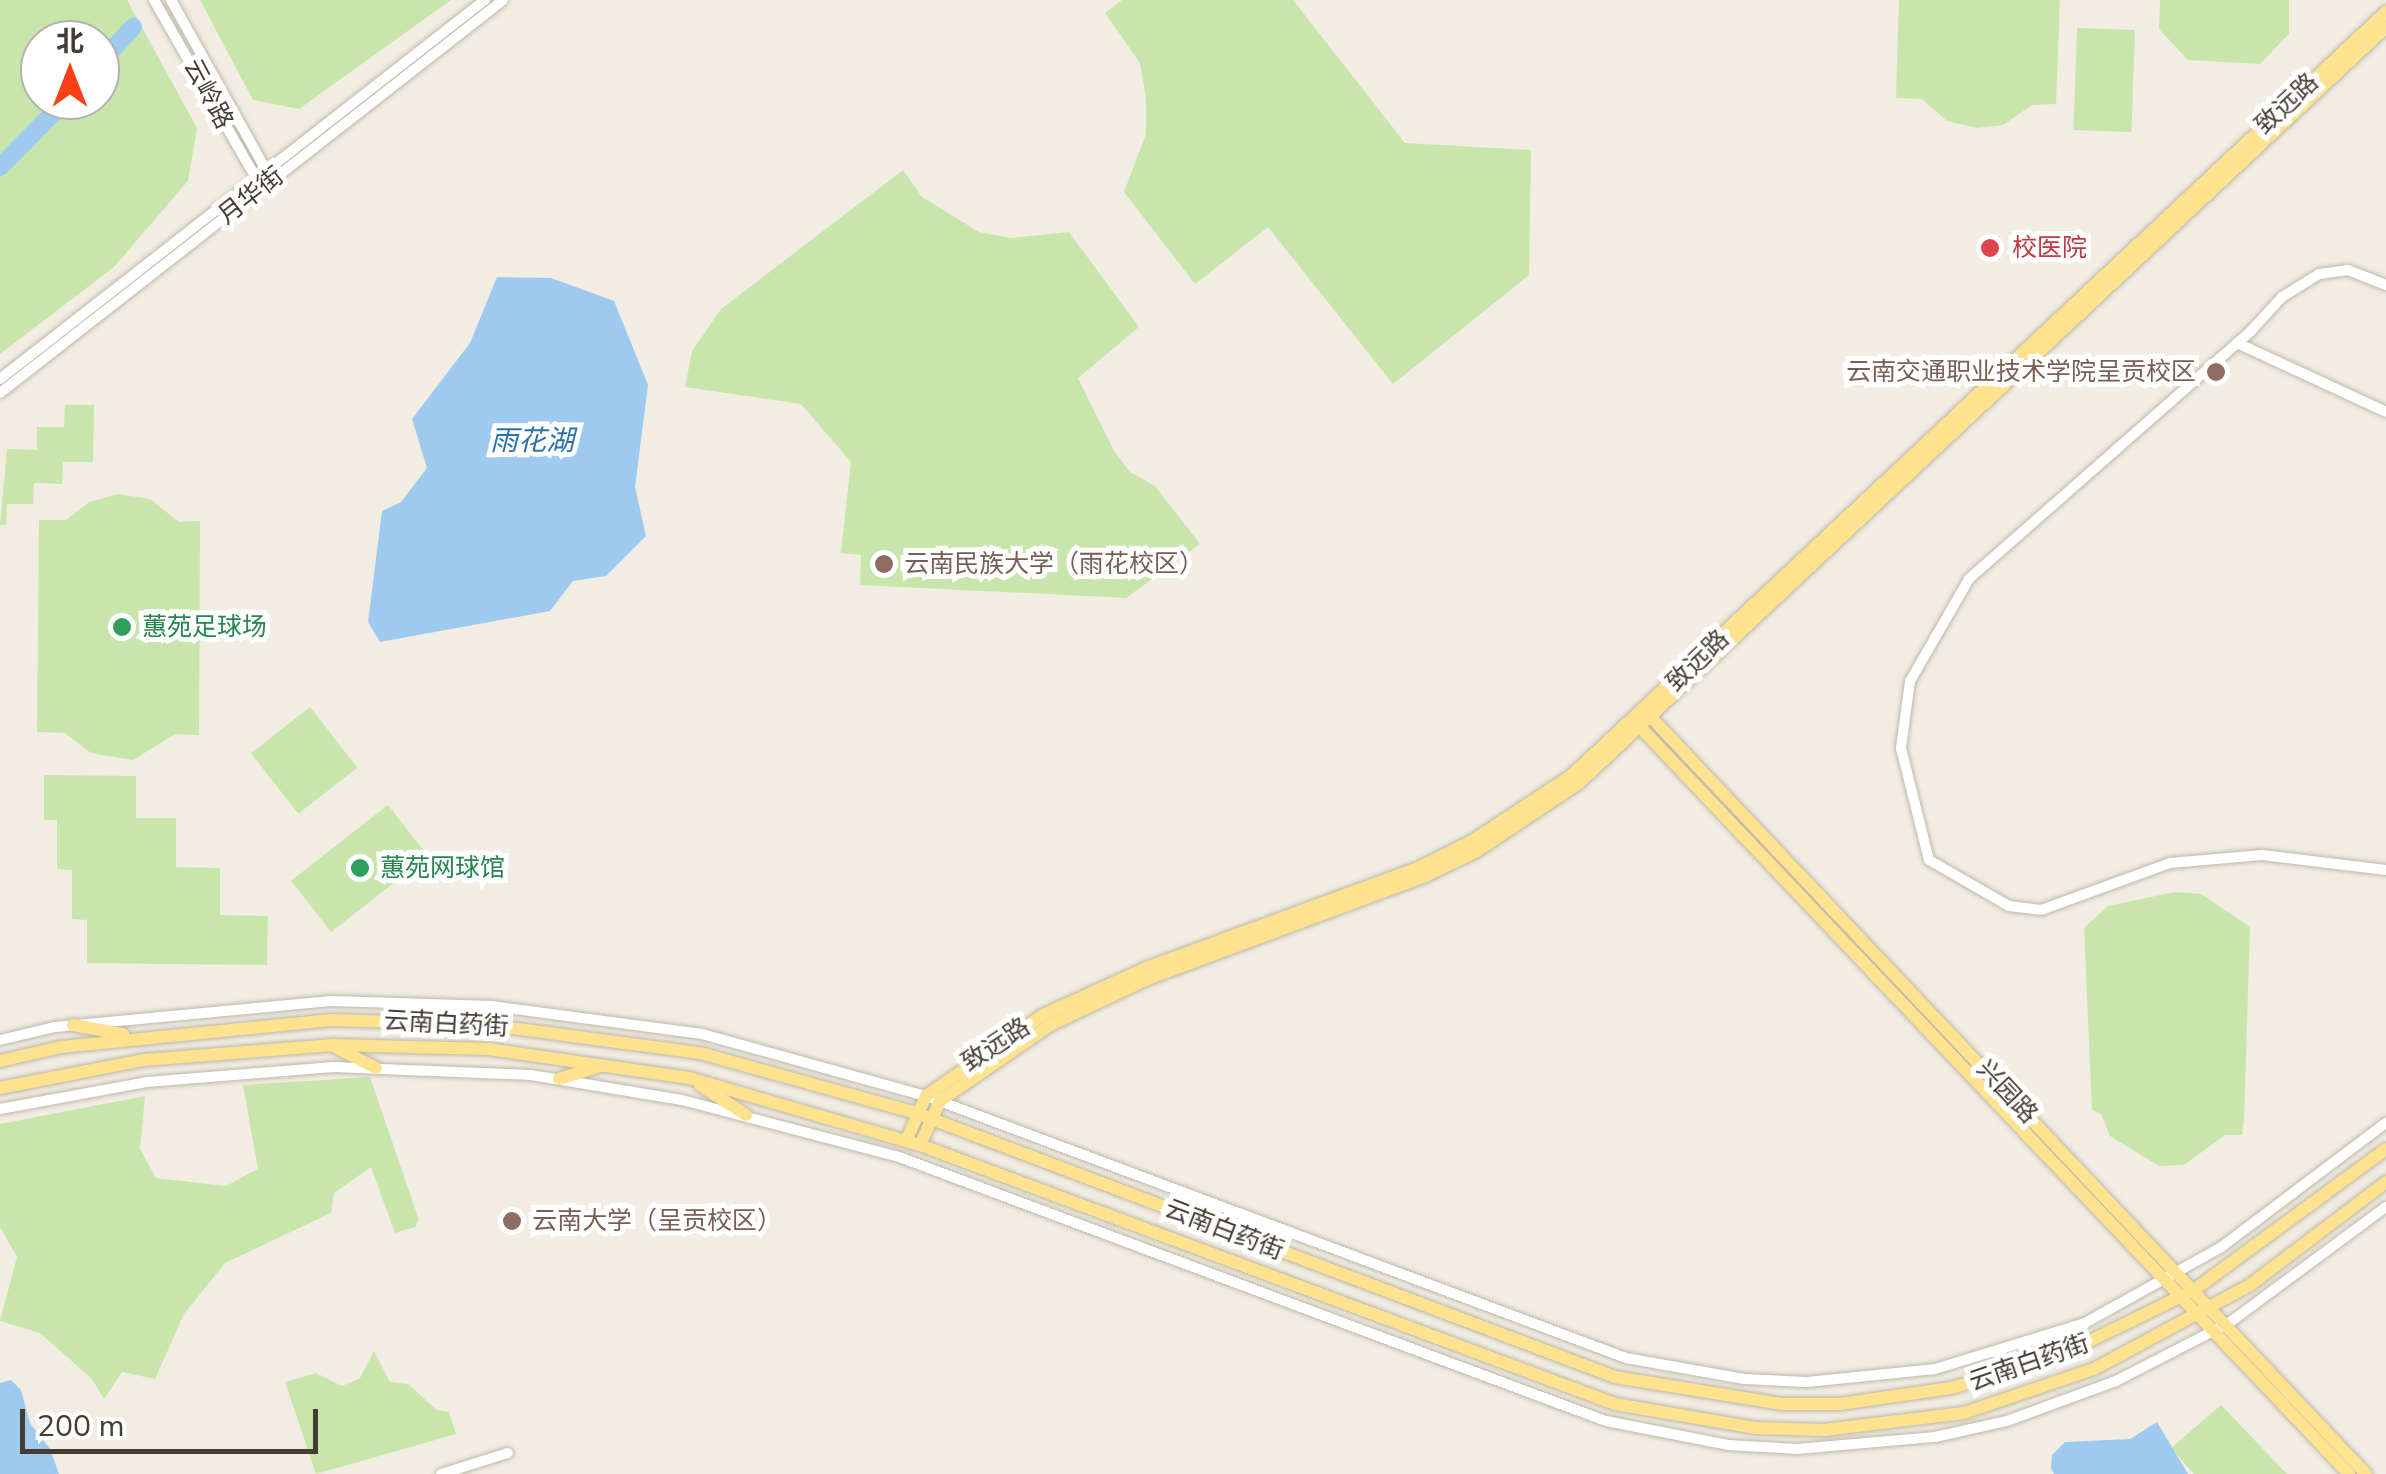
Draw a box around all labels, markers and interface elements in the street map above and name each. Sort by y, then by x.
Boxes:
north arrow [20,20,120,120]
text: 北 [56,23,84,61]
street label: 云岭路 [177,54,239,134]
street label: 致远路 [2249,67,2325,141]
street label: 月华街 [212,161,290,231]
place label: 校医院 [2012,233,2087,263]
marker: 校医院 [1977,235,2003,261]
place label: 云南交通职业技术学院呈贡校区 [1846,357,2196,387]
marker: 云南交通职业技术学院呈贡校区 [2205,361,2227,383]
water label: 雨花湖 [490,424,574,458]
place label: 云南民族大学（雨花校区） [904,549,1204,579]
marker: 云南民族大学（雨花校区） [873,553,895,575]
place label: 蕙苑足球场 [142,612,267,642]
marker: 蕙苑足球场 [111,616,133,638]
street label: 致远路 [1661,624,1735,698]
place label: 蕙苑网球馆 [380,853,505,883]
marker: 蕙苑网球馆 [349,857,371,879]
street label: 云南白药街 [383,1006,509,1042]
street label: 致远路 [956,1012,1036,1078]
street label: 兴园路 [1970,1054,2044,1130]
street label: 云南白药街 [1160,1194,1288,1266]
place label: 云南大学（呈贡校区） [532,1206,782,1236]
marker: 云南大学（呈贡校区） [501,1210,523,1232]
street label: 云南白药街 [1965,1328,2093,1398]
scale bar [25,1389,322,1451]
text: 200 m [37,1406,124,1447]

